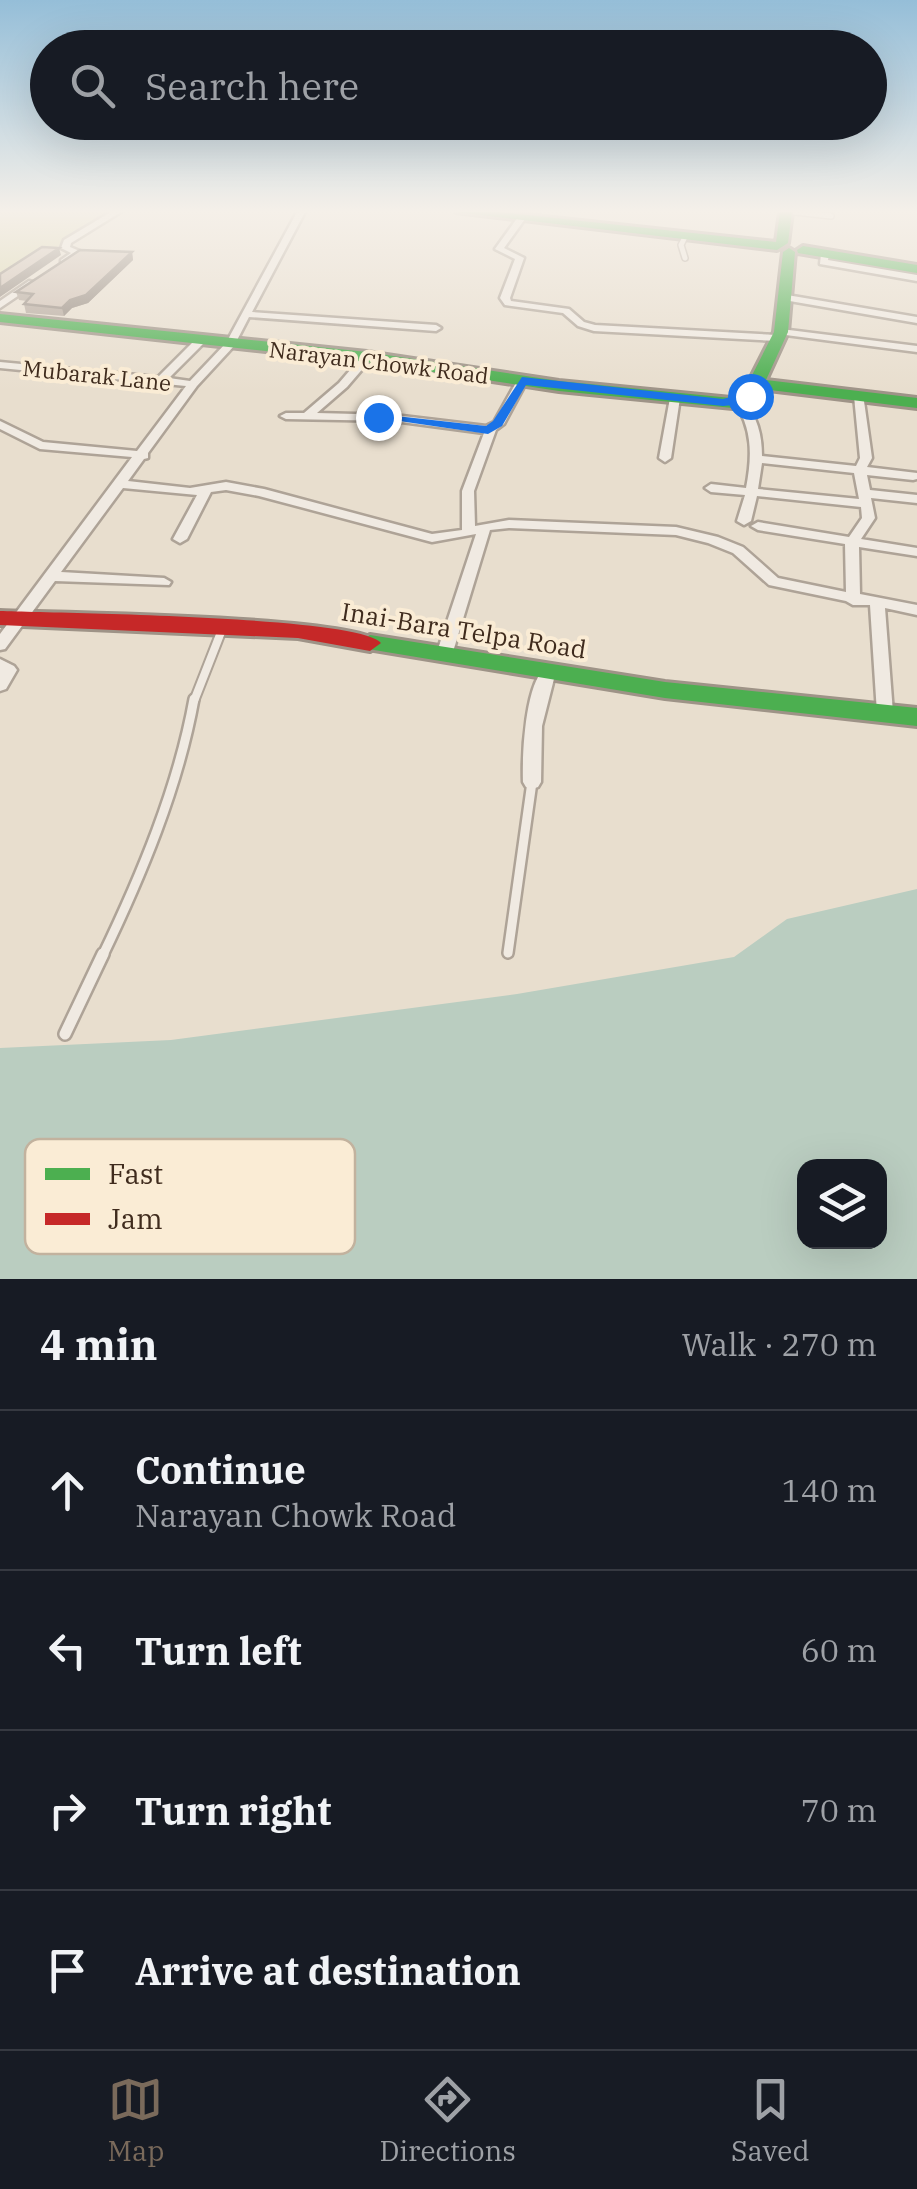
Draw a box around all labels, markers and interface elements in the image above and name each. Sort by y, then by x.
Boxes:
search box [30,30,887,140]
icon: search [65,58,120,113]
text: Search here [145,61,359,110]
street label: Narayan Chowk Road [268,334,490,390]
street label: Mubarak Lane [21,353,173,397]
route start [728,374,774,420]
route end [356,395,402,441]
street label: Inai-Bara Telpa Road [339,594,589,666]
legend [25,1139,355,1254]
text: Fast [108,1155,163,1192]
map controls [797,1159,887,1249]
button: layers [797,1159,887,1249]
text: Jam [108,1200,163,1237]
text: 4 min [40,1317,158,1372]
text: Walk · 270 m [681,1323,877,1365]
text: Continue [135,1445,306,1494]
icon: ahead [40,1463,95,1518]
text: 140 m [781,1469,877,1511]
text: Narayan Chowk Road [135,1494,456,1536]
icon: left [40,1623,95,1678]
text: Turn left [135,1626,302,1675]
text: 60 m [801,1629,877,1671]
icon: right [40,1783,95,1838]
text: Turn right [135,1786,331,1835]
text: 70 m [801,1789,877,1831]
icon: arrive [40,1943,95,1998]
text: Arrive at destination [135,1946,521,1995]
tab: Map [108,2072,164,2169]
tab: Directions [379,2072,516,2169]
tab: Saved [731,2072,809,2169]

